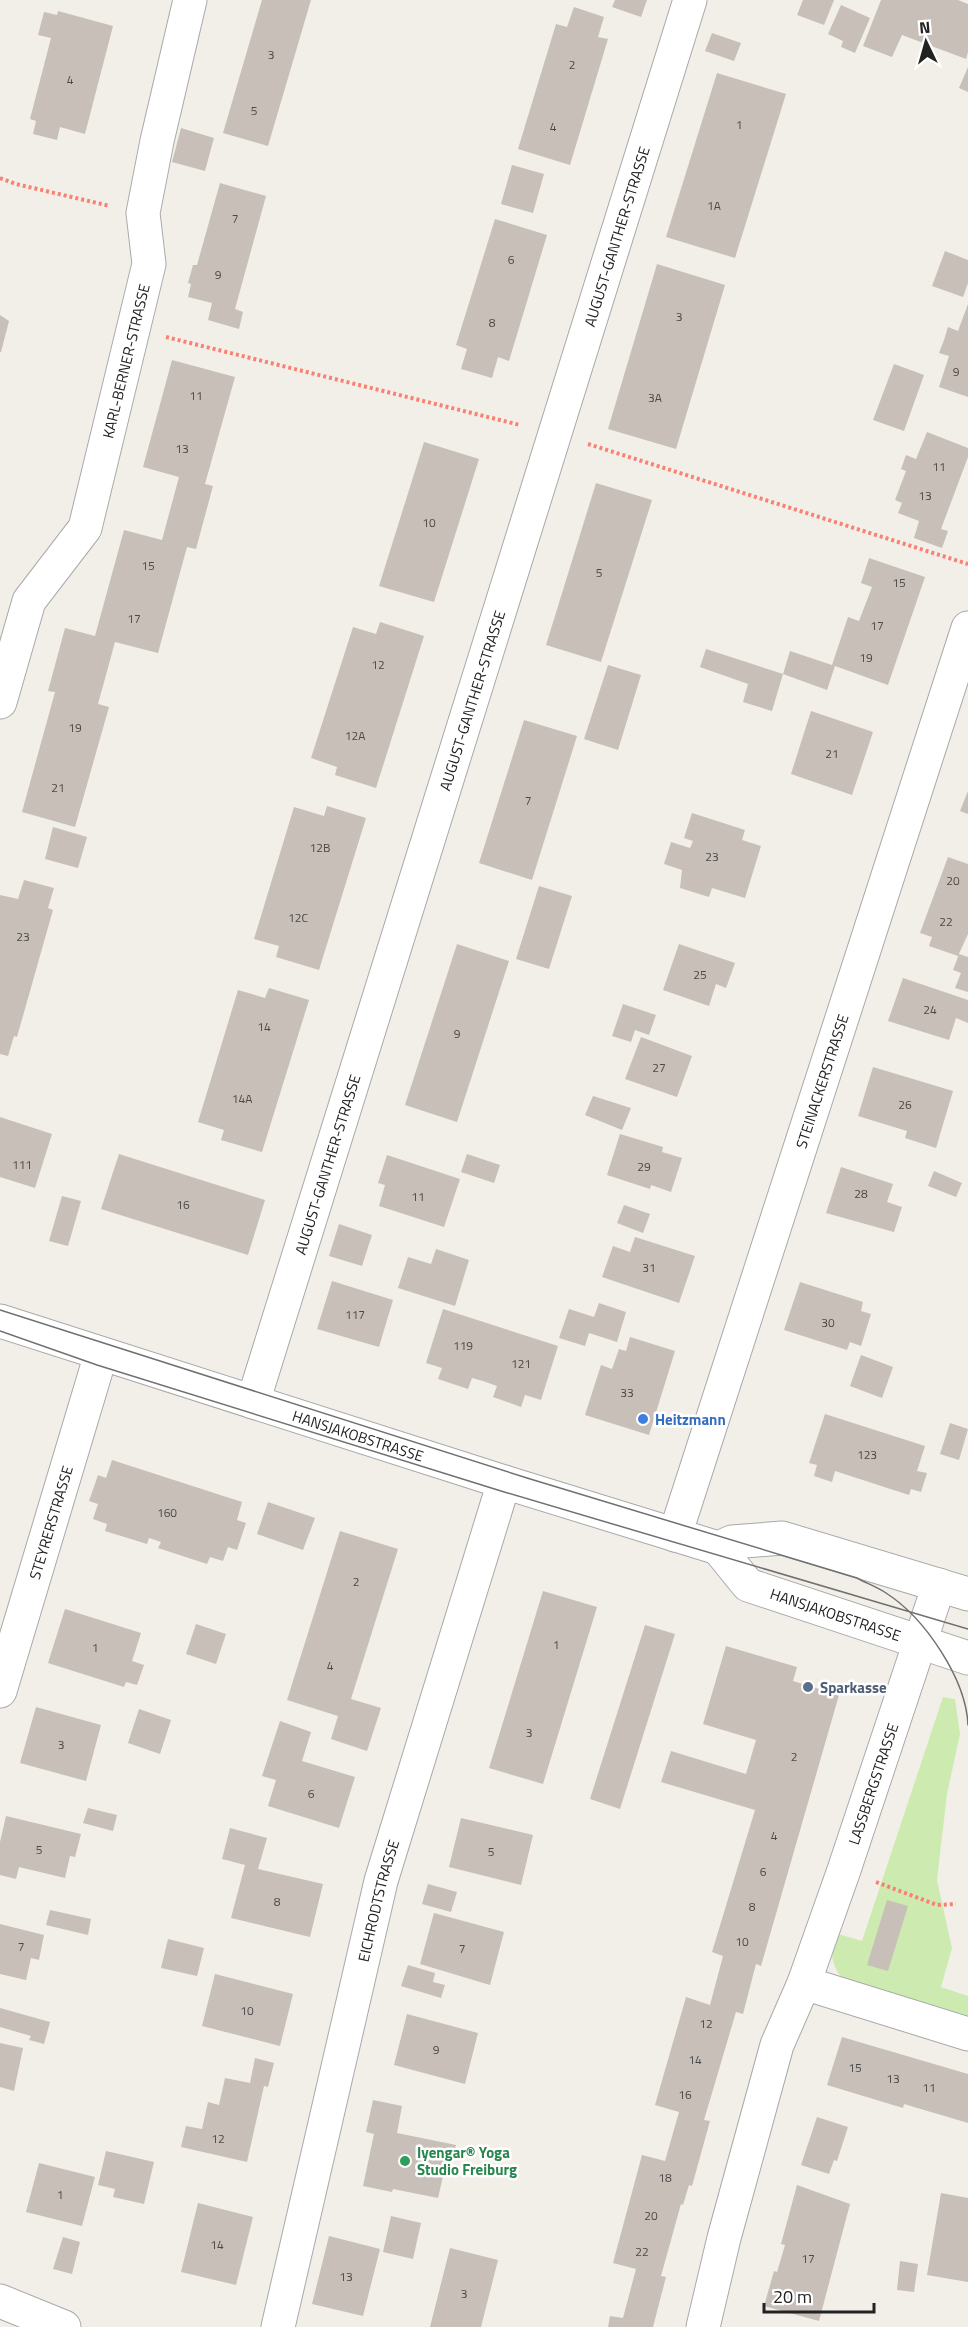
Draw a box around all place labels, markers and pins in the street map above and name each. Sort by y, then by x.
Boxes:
place label: Heitzmann [655,1408,726,1431]
marker: Heitzmann [636,1412,650,1426]
place label: Sparkasse [820,1676,887,1699]
marker: Sparkasse [801,1680,815,1694]
place label: Iyengar® Yoga Studio Freiburg [417,2141,517,2181]
marker: Iyengar® Yoga Studio Freiburg [398,2154,412,2168]

